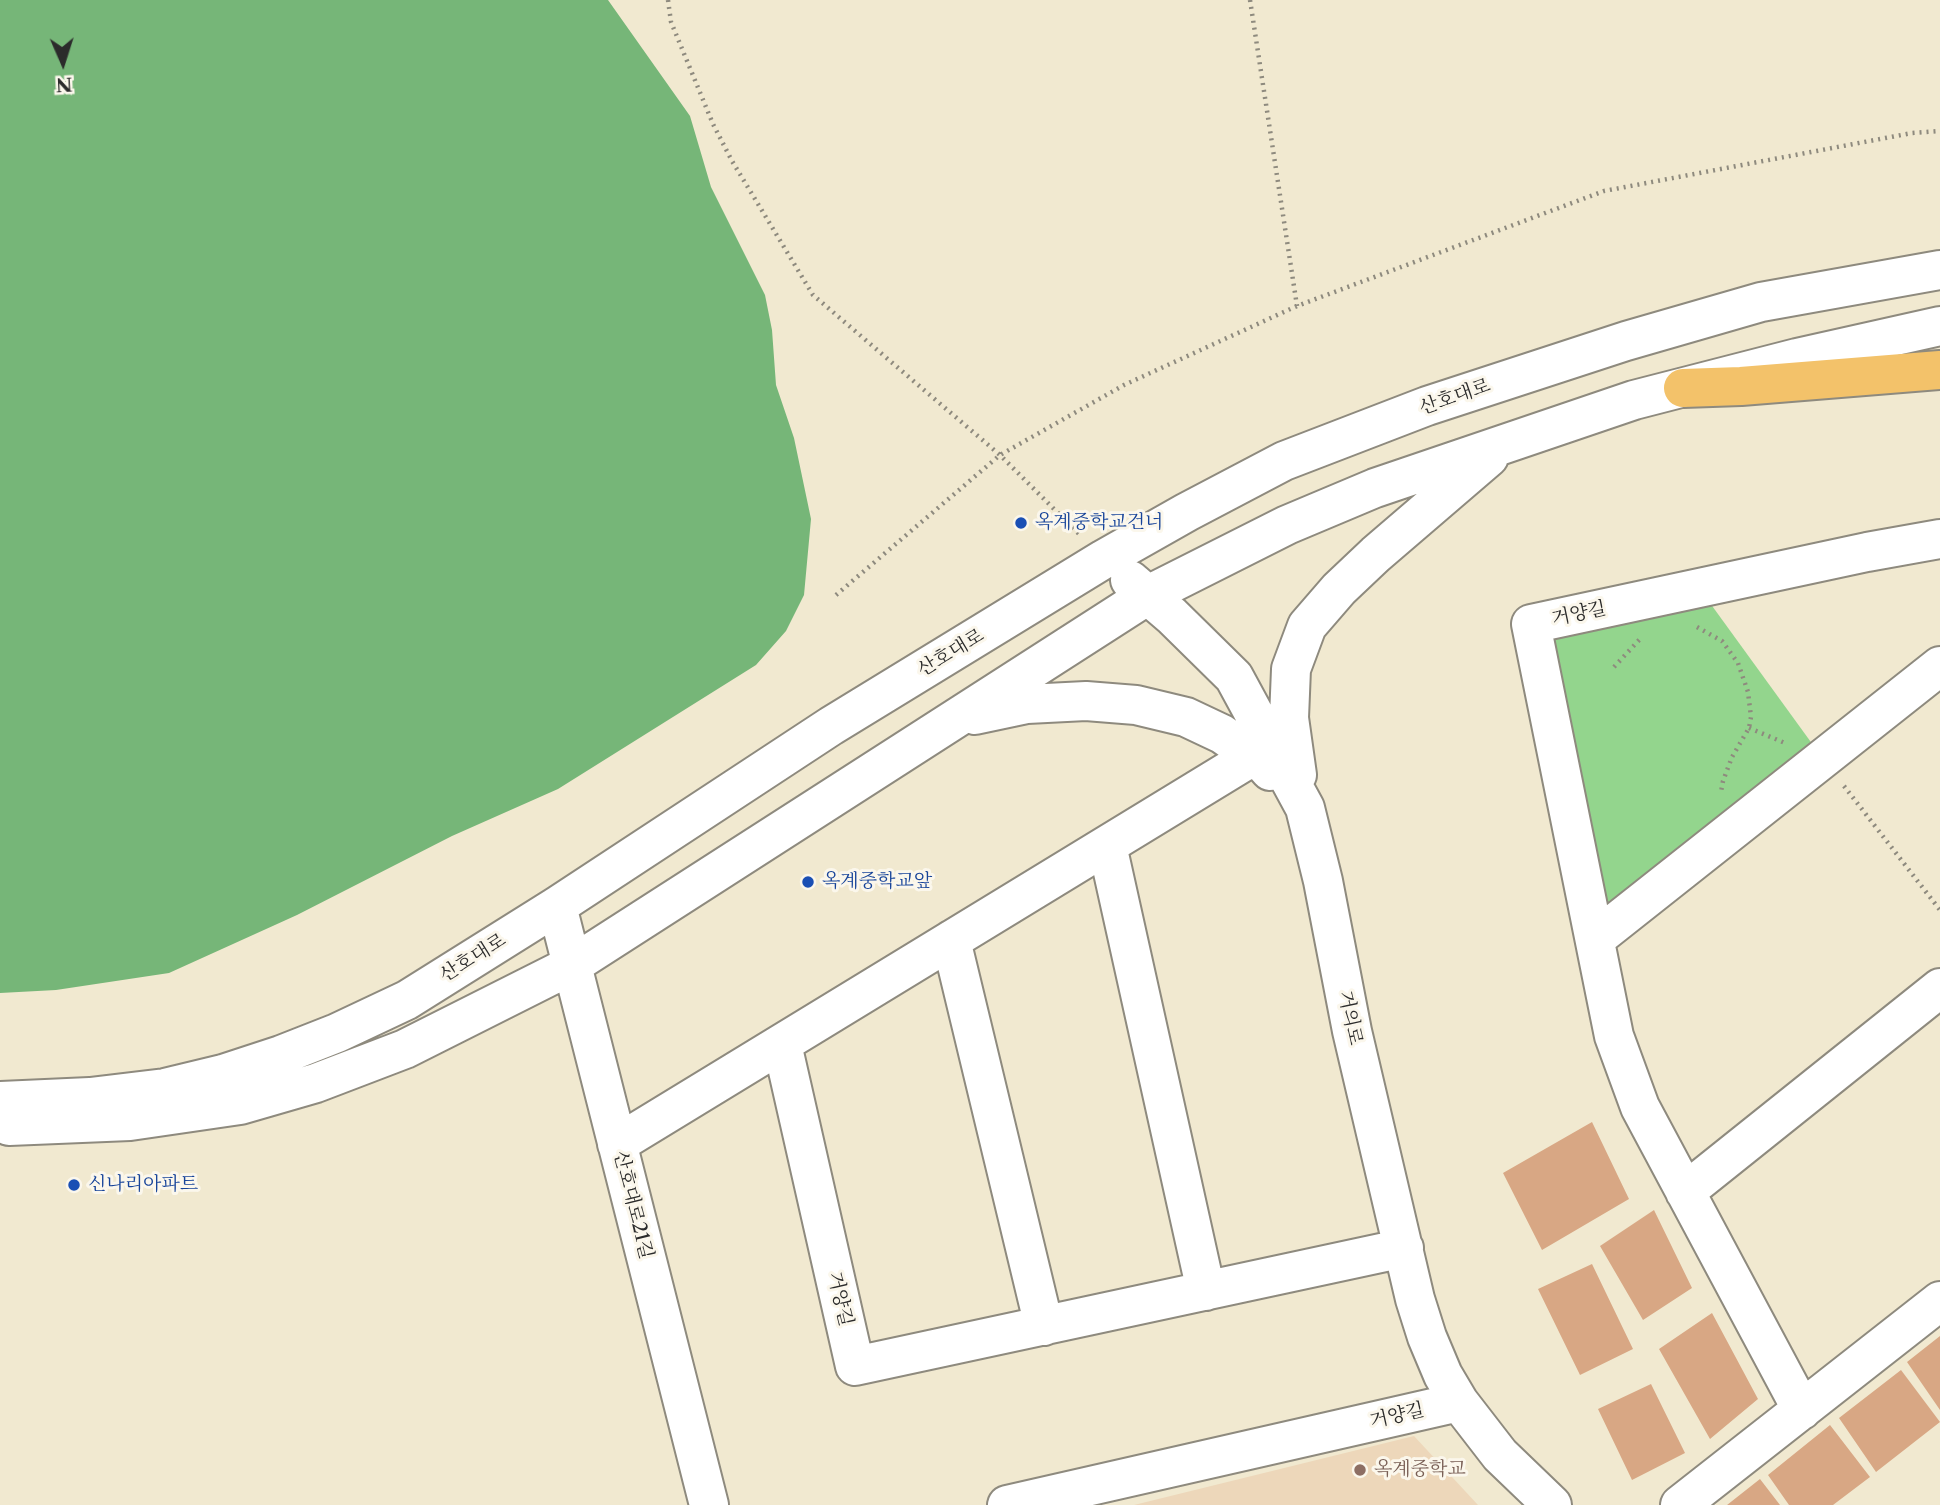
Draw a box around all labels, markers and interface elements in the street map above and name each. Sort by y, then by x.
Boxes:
north arrow [28,28,98,98]
text: N [55,73,73,96]
street label: 산호대로 [1417,374,1493,420]
place label: 옥계중학교건너 [1035,512,1163,534]
marker: 옥계중학교건너 [1013,515,1029,531]
street label: 거양길 [1550,597,1608,631]
street label: 산호대로 [914,624,988,682]
place label: 옥계중학교앞 [822,871,932,893]
marker: 옥계중학교앞 [800,874,816,890]
street label: 산호대로 [436,929,510,987]
street label: 거의로 [1333,989,1367,1047]
street label: 산호대로21길 [609,1149,657,1261]
place label: 신나리아파트 [88,1174,198,1196]
marker: 신나리아파트 [66,1177,82,1193]
street label: 거양길 [823,1270,857,1328]
street label: 거양길 [1368,1399,1426,1433]
place label: 옥계중학교 [1374,1459,1466,1481]
marker: 옥계중학교 [1352,1462,1368,1478]

